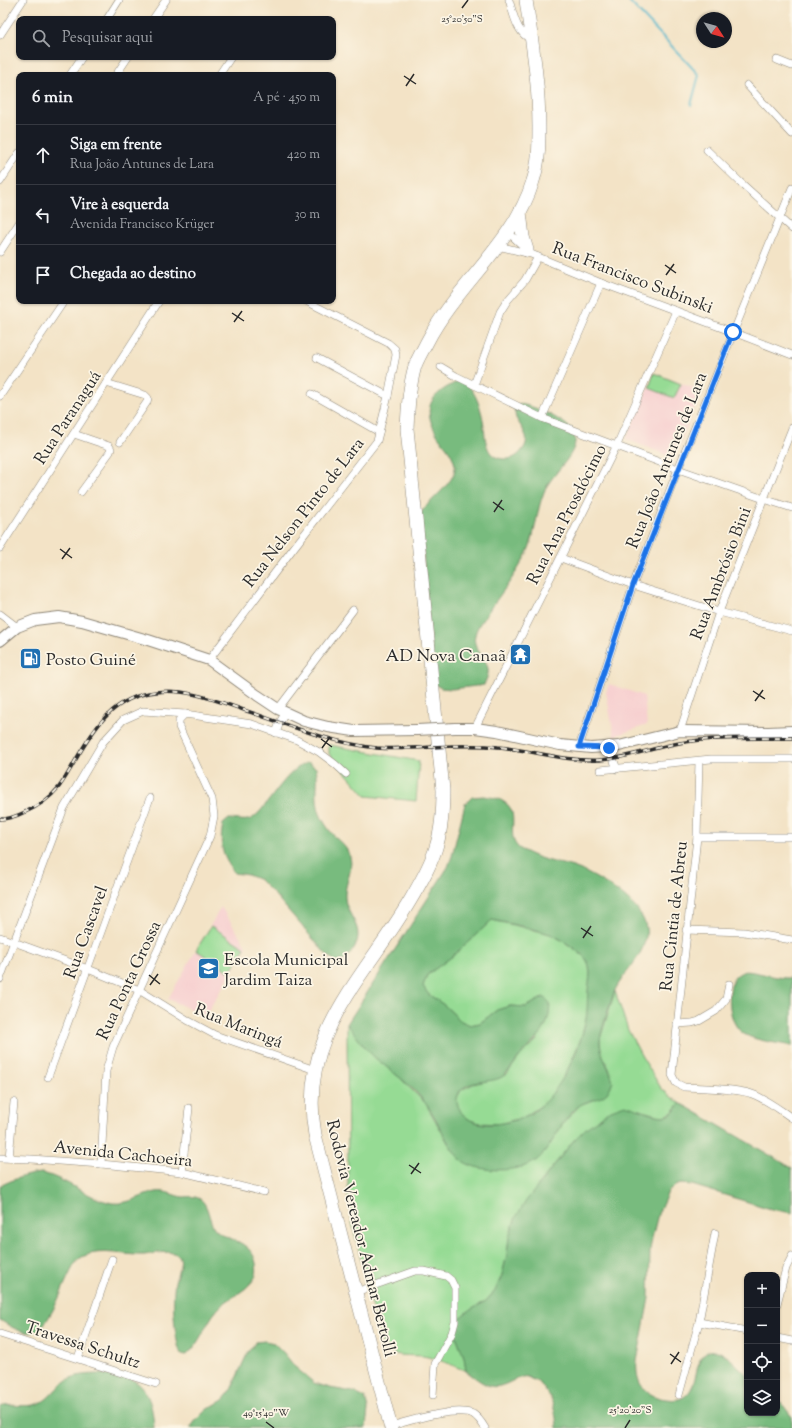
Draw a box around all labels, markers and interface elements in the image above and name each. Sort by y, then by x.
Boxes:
text: 25°20'50"S [441,12,483,27]
north arrow [696,12,732,48]
search box [16,16,336,60]
icon: search [30,27,52,49]
text: Pesquisar aqui [62,28,153,49]
text: 6 min [32,86,73,110]
text: A pé · 450 m [253,89,320,107]
text: Siga em frente [70,135,162,156]
icon: ahead [32,144,54,166]
text: 420 m [287,146,320,164]
text: Rua João Antunes de Lara [70,156,214,174]
text: Vire à esquerda [70,195,169,216]
icon: left [32,204,54,226]
text: 30 m [294,206,320,224]
text: Avenida Francisco Krüger [70,216,214,234]
street label: Rua Francisco Subinski [548,237,716,321]
icon: arrive [32,264,54,286]
text: Chegada ao destino [70,264,196,285]
route start [724,323,742,341]
street label: Rua Paranaguá [29,366,108,470]
street label: Rua João Antunes de Lara [621,369,714,552]
street label: Rua Nelson Pinto de Lara [238,433,371,593]
street label: Rua Ana Prosdócimo [522,441,614,589]
street label: Rua Ambrósio Bini [686,504,758,644]
temple icon: AD Nova Canaã [508,642,534,668]
place label: AD Nova Canaã [386,645,506,669]
fuel station icon: Posto Guiné [17,646,43,672]
place label: Posto Guiné [46,649,136,673]
route end [600,739,618,757]
street label: Rua Cíntia de Abreu [655,840,695,993]
street label: Rua Cascavel [59,883,115,982]
street label: Rua Ponta Grossa [92,917,168,1044]
place label: Escola Municipal Jardim Taiza [223,949,349,993]
school or university icon: Escola Municipal Jardim Taiza [196,956,222,982]
street label: Rua Maringá [190,998,286,1056]
street label: Rodovia Vereador Admar Bertolli [319,1117,401,1360]
street label: Avenida Cachoeira [52,1136,194,1174]
map controls [744,1272,780,1416]
button: + [744,1272,780,1308]
button: − [744,1308,780,1344]
street label: Travessa Schultz [22,1316,143,1376]
button: locate [744,1344,780,1380]
button: layers [744,1380,780,1416]
text: 25°20'20"S [609,1403,651,1418]
text: 49°15'40"W [243,1406,289,1421]

